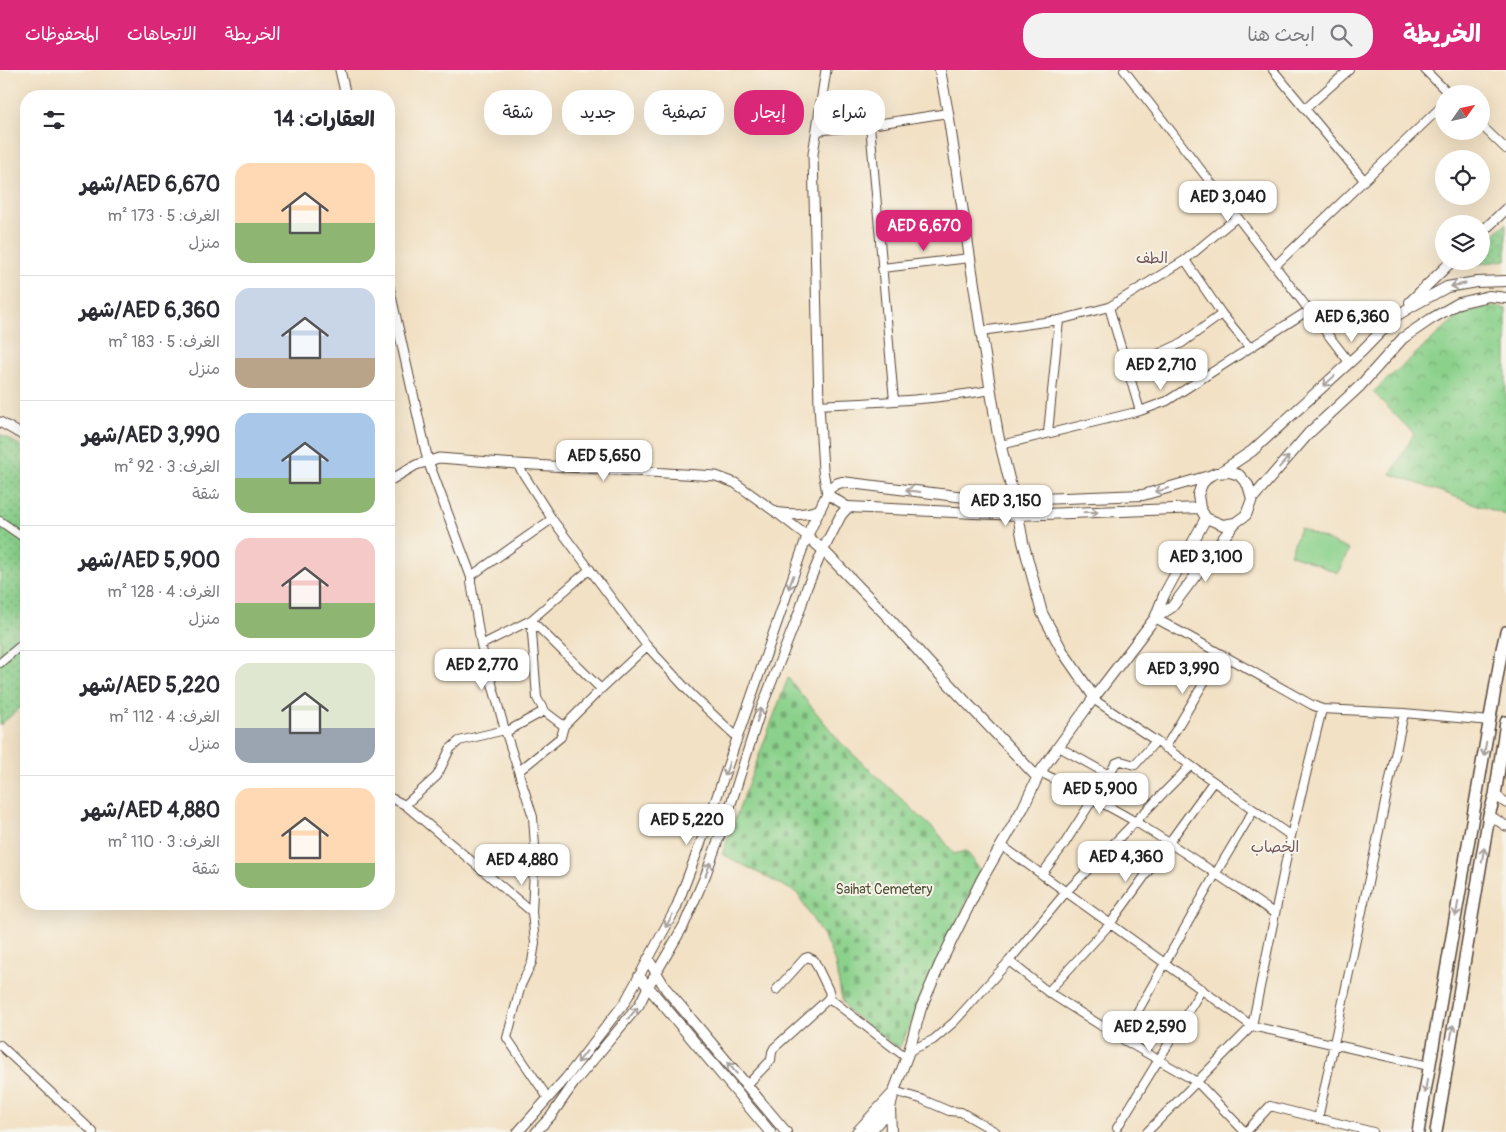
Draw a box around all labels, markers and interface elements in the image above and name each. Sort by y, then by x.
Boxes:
search box [1023,13,1373,58]
text: الخريطة [1403,20,1481,49]
icon: search [1327,21,1355,49]
text: المحفوظات [25,23,99,46]
text: الاتجاهات [127,23,197,46]
text: الخريطة [225,23,281,46]
text: ابحث هنا [1247,23,1315,47]
north arrow [1435,85,1490,140]
map controls [1435,85,1490,270]
chip: شقة [484,90,552,135]
chip: جديد [562,90,634,135]
chip: تصفية [644,90,724,135]
chip: إيجار [734,90,804,135]
chip: شراء [814,90,885,135]
icon: filters [40,106,68,134]
text: العقارات: 14 [274,106,375,133]
button: locate [1435,150,1490,205]
text: AED 6,670/شهر [80,171,220,198]
pin: AED 3,040 [1171,180,1285,223]
icon: home [275,183,335,243]
text: AED 3,040 [1190,187,1266,207]
text: الغرف: 5 · 173 m² [108,206,220,226]
pin: AED 6,670 [867,210,981,252]
button: layers [1435,215,1490,270]
text: AED 6,670 [887,216,961,236]
text: منزل [188,233,220,253]
district label: الطف [1136,249,1168,268]
one-way arrow [1450,281,1466,291]
text: AED 6,360/شهر [79,297,220,324]
pin: AED 6,360 [1295,300,1409,343]
text: AED 6,360 [1315,307,1389,327]
icon: home [275,308,335,368]
text: الغرف: 5 · 183 m² [108,332,220,352]
pin: AED 2,710 [1104,348,1218,391]
text: AED 2,710 [1126,355,1196,375]
text: منزل [188,359,220,379]
one-way arrow [1323,375,1336,387]
text: AED 3,990/شهر [82,422,220,449]
icon: home [275,433,335,493]
pin: AED 5,650 [547,440,661,482]
text: AED 5,650 [567,446,641,466]
one-way arrow [1278,456,1290,469]
text: الغرف: 3 · 92 m² [114,457,220,477]
text: شقة [192,484,220,504]
pin: AED 3,150 [949,484,1063,527]
one-way arrow [1154,485,1170,495]
one-way arrow [905,486,921,496]
text: AED 3,150 [970,491,1042,511]
one-way arrow [1083,507,1099,516]
pin: AED 3,100 [1149,540,1263,583]
text: AED 5,900/شهر [79,547,220,574]
text: AED 3,100 [1169,547,1243,567]
icon: home [275,558,335,618]
one-way arrow [786,574,795,589]
text: الغرف: 4 · 128 m² [108,582,220,602]
text: منزل [188,609,220,629]
pin: AED 2,770 [425,648,539,691]
pin: AED 3,990 [1126,652,1240,695]
text: AED 2,770 [445,655,519,675]
text: AED 3,990 [1147,659,1219,679]
text: AED 5,220/شهر [81,672,220,699]
icon: home [275,683,335,743]
text: الغرف: 4 · 112 m² [109,707,220,727]
one-way arrow [755,707,765,723]
text: منزل [188,734,220,754]
one-way arrow [1479,740,1489,756]
one-way arrow [721,761,731,777]
pin: AED 5,900 [1043,772,1157,815]
text: AED 5,900 [1062,779,1138,799]
text: AED 4,880/شهر [82,797,220,824]
pin: AED 5,220 [630,804,744,846]
icon: home [275,808,335,868]
text: AED 5,220 [650,810,724,830]
text: الغرف: 3 · 110 m² [108,832,220,852]
district label: الخصاب [1251,838,1299,857]
pin: AED 4,360 [1069,840,1183,883]
pin: AED 4,880 [465,844,579,886]
text: AED 4,360 [1089,847,1163,867]
one-way arrow [1478,847,1488,863]
text: AED 4,880 [486,850,558,870]
text: شقة [192,859,220,879]
one-way arrow [704,862,713,877]
park label: Saihat Cemetery [836,881,932,898]
one-way arrow [1451,900,1461,916]
one-way arrow [664,913,674,927]
one-way arrow [627,1006,638,1019]
pin: AED 2,590 [1093,1010,1207,1053]
text: AED 2,590 [1113,1017,1187,1037]
one-way arrow [1448,1025,1458,1041]
one-way arrow [577,1050,587,1064]
one-way arrow [727,1062,738,1075]
one-way arrow [1420,1078,1430,1094]

